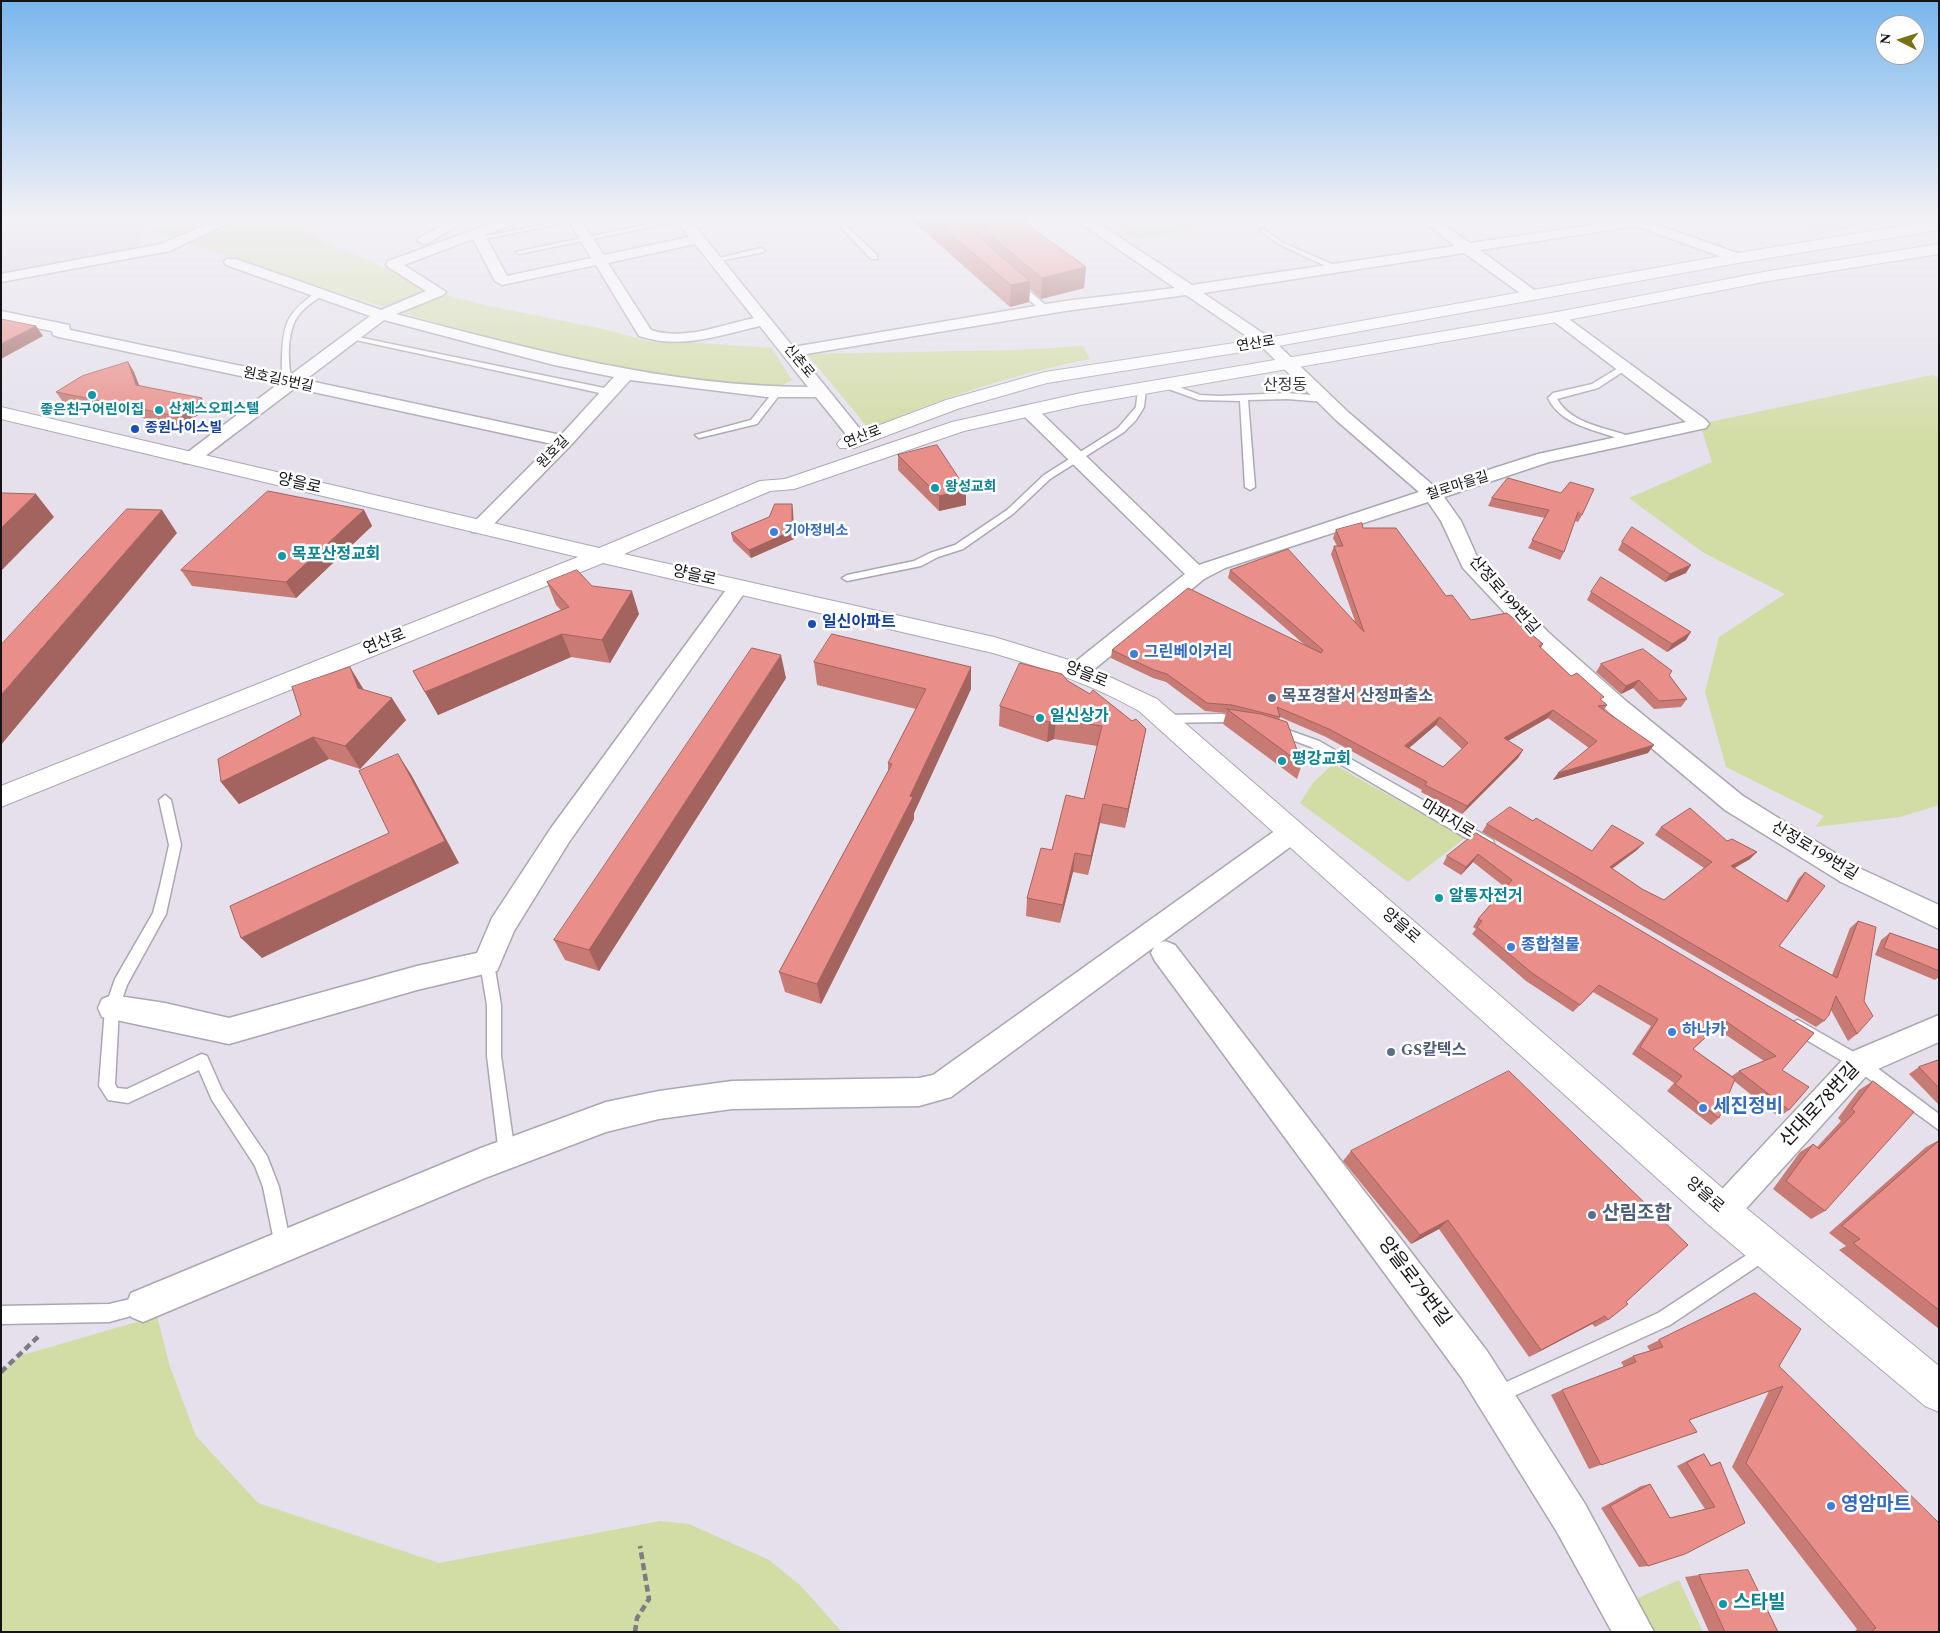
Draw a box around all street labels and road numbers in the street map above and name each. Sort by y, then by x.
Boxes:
street label: 연산로 [1236,334,1276,356]
street label: 신촌로 [779,342,817,382]
street label: 원호길5번길 [241,365,315,397]
street label: 연산로 [842,423,884,453]
street label: 원호길 [535,433,573,473]
street label: 철로마을길 [1425,469,1491,505]
street label: 양을로 [275,471,323,499]
street label: 산정로199번길 [1464,553,1542,639]
street label: 양을로 [670,563,718,591]
street label: 연산로 [361,626,409,660]
street label: 양을로 [1062,659,1110,693]
street label: 마파지로 [1417,797,1477,843]
street label: 산정로199번길 [1767,819,1861,885]
street label: 양을로 [1377,905,1423,949]
street label: 산대로78번길 [1776,1059,1866,1153]
street label: 양을로 [1681,1174,1727,1218]
street label: 양을로79번길 [1372,1234,1454,1332]

